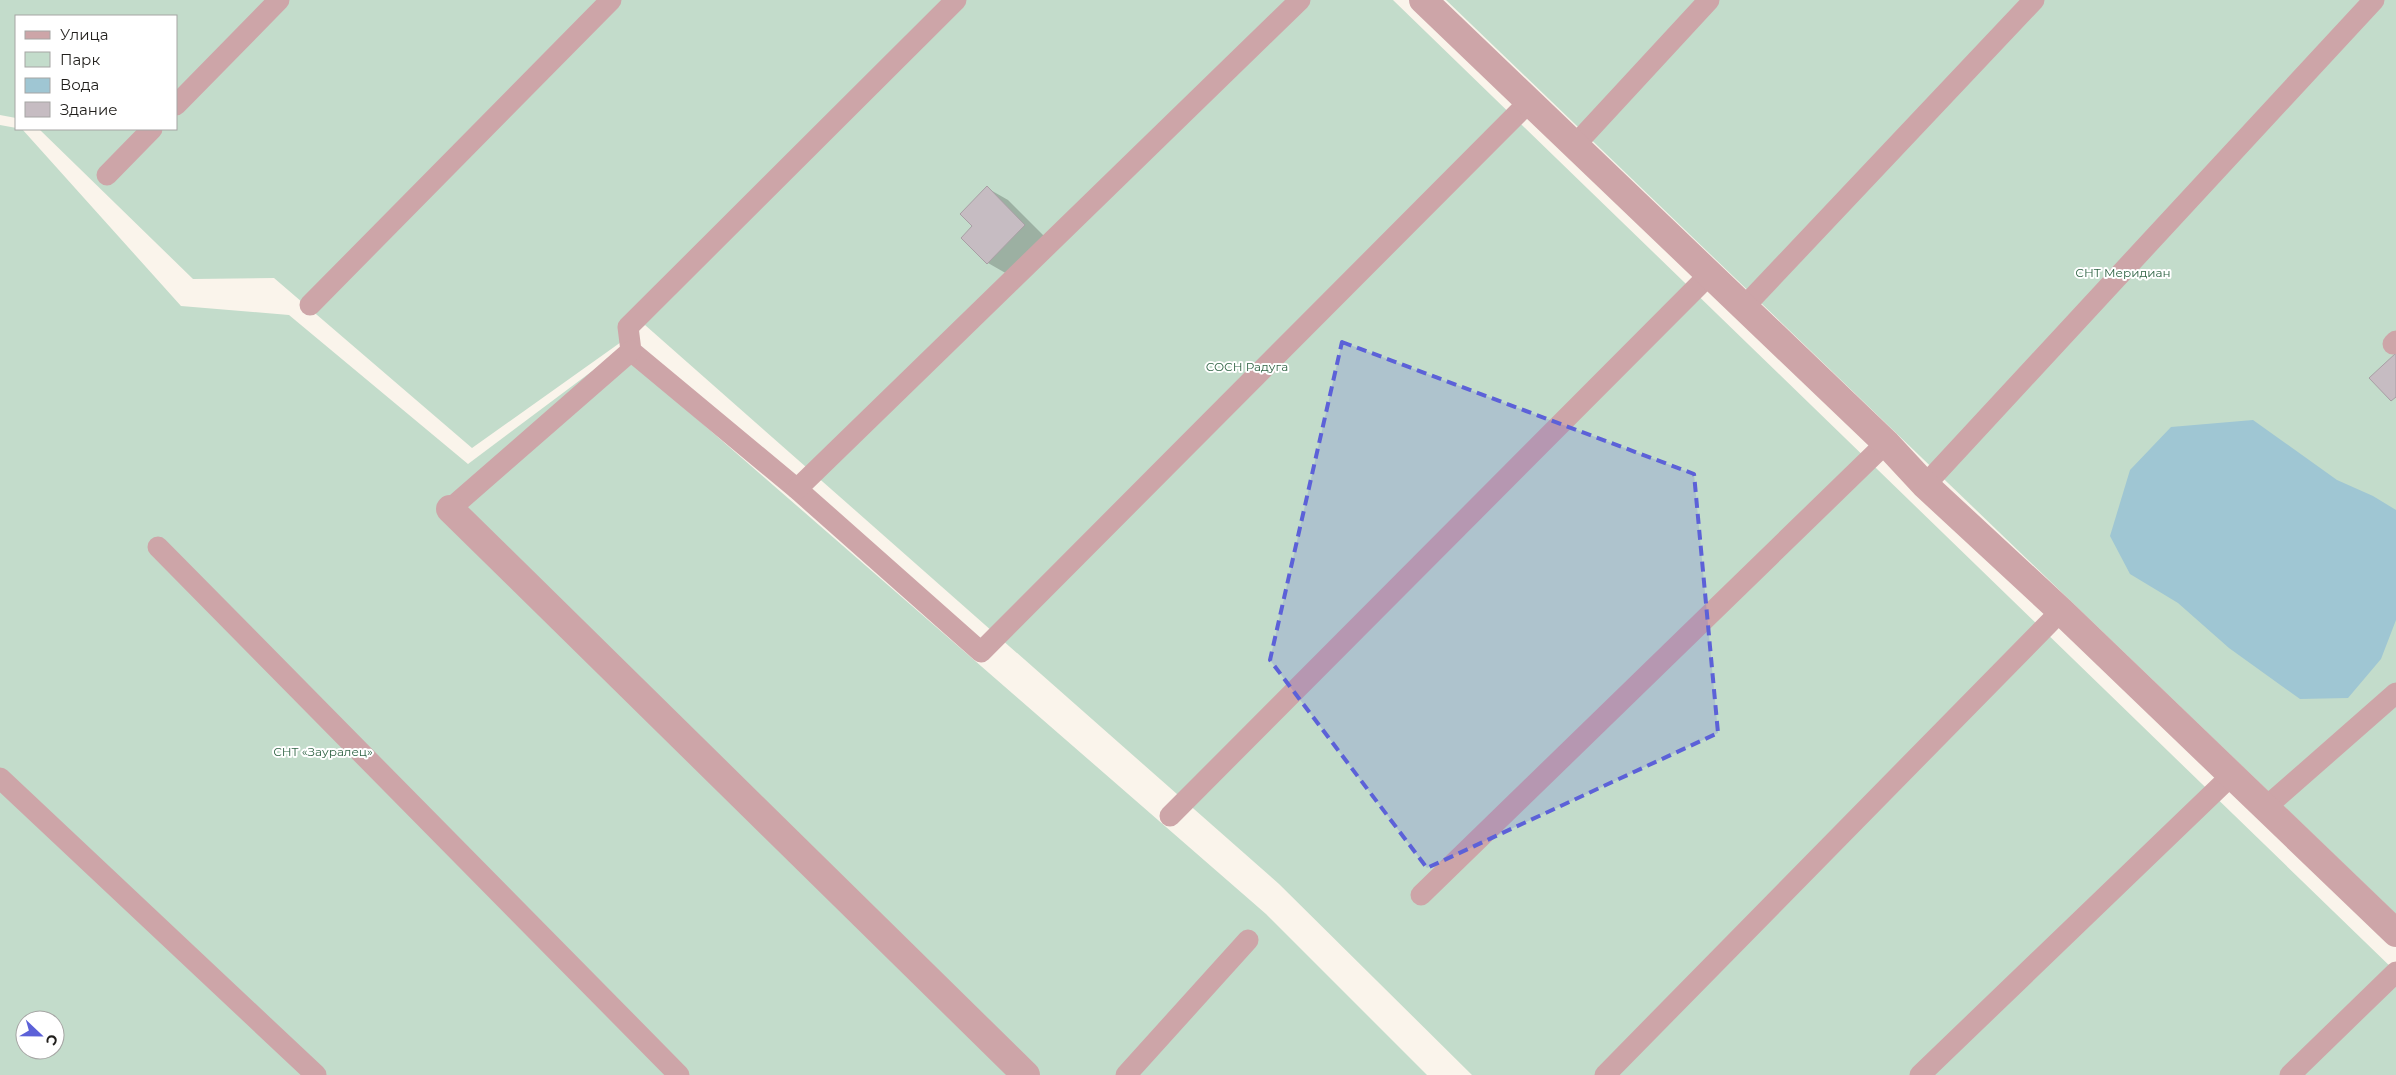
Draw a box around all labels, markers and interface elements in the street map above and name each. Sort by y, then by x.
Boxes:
legend [15,15,178,130]
text: Улица [60,25,108,44]
text: Парк [60,50,100,69]
text: Вода [60,75,99,94]
text: Здание [60,100,118,119]
park label: СНТ Меридиан [2075,265,2171,280]
park label: СОСН Радуга [1206,359,1288,374]
park label: СНТ «Зауралец» [273,744,373,759]
north arrow [15,1010,65,1060]
text: С [42,1032,62,1048]

